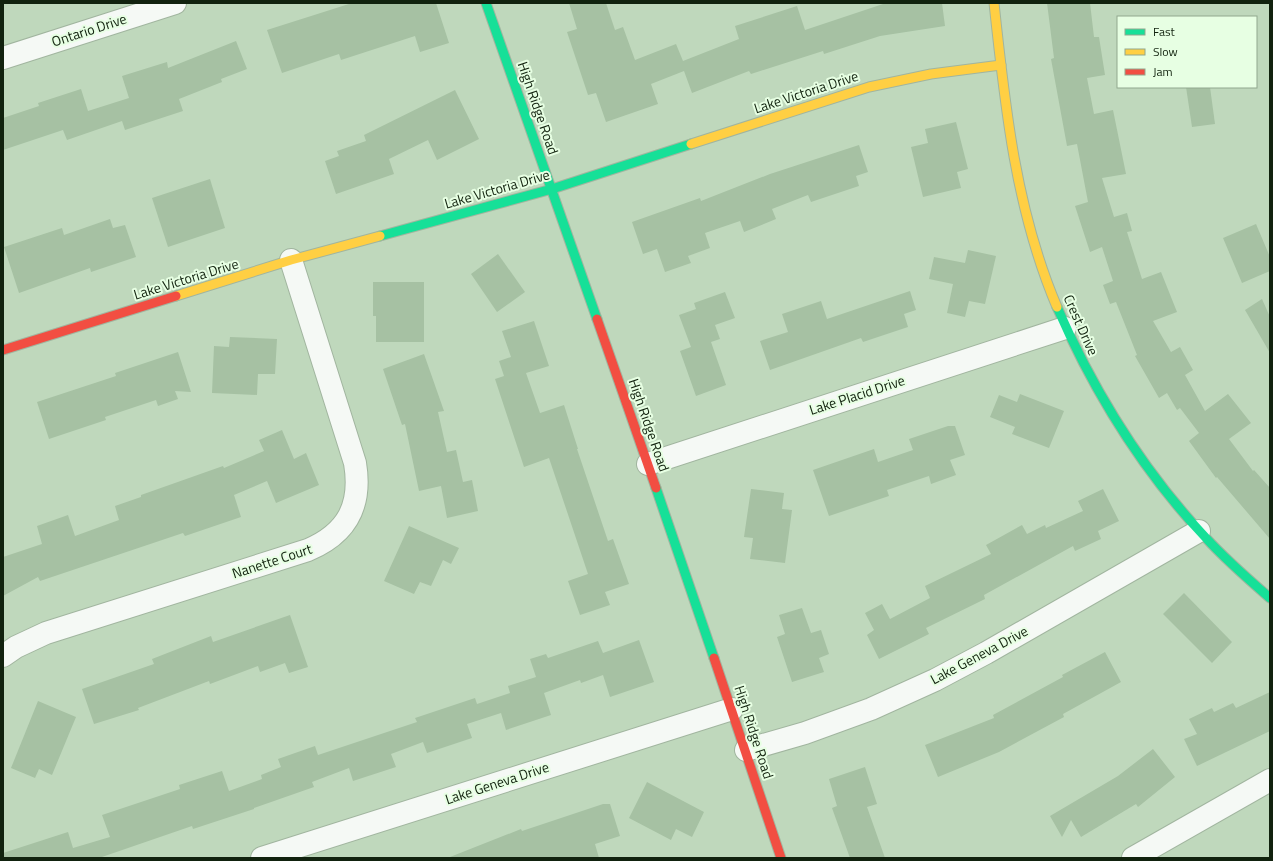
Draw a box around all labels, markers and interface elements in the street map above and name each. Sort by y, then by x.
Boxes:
street label: Ontario Drive [49,8,129,52]
legend [1117,16,1257,88]
text: Fast [1153,22,1176,41]
text: Slow [1153,42,1178,61]
street label: High Ridge Road [513,59,564,157]
text: Jam [1153,62,1173,81]
street label: Lake Victoria Drive [751,65,861,118]
street label: Lake Victoria Drive [442,163,552,214]
street label: Lake Victoria Drive [131,253,241,304]
street label: Crest Drive [1059,291,1104,359]
street label: Lake Placid Drive [806,369,907,420]
street label: High Ridge Road [624,376,675,474]
street label: Nanette Court [229,538,315,583]
street label: Lake Geneva Drive [926,620,1031,689]
street label: High Ridge Road [729,682,779,781]
street label: Lake Geneva Drive [442,756,551,809]

